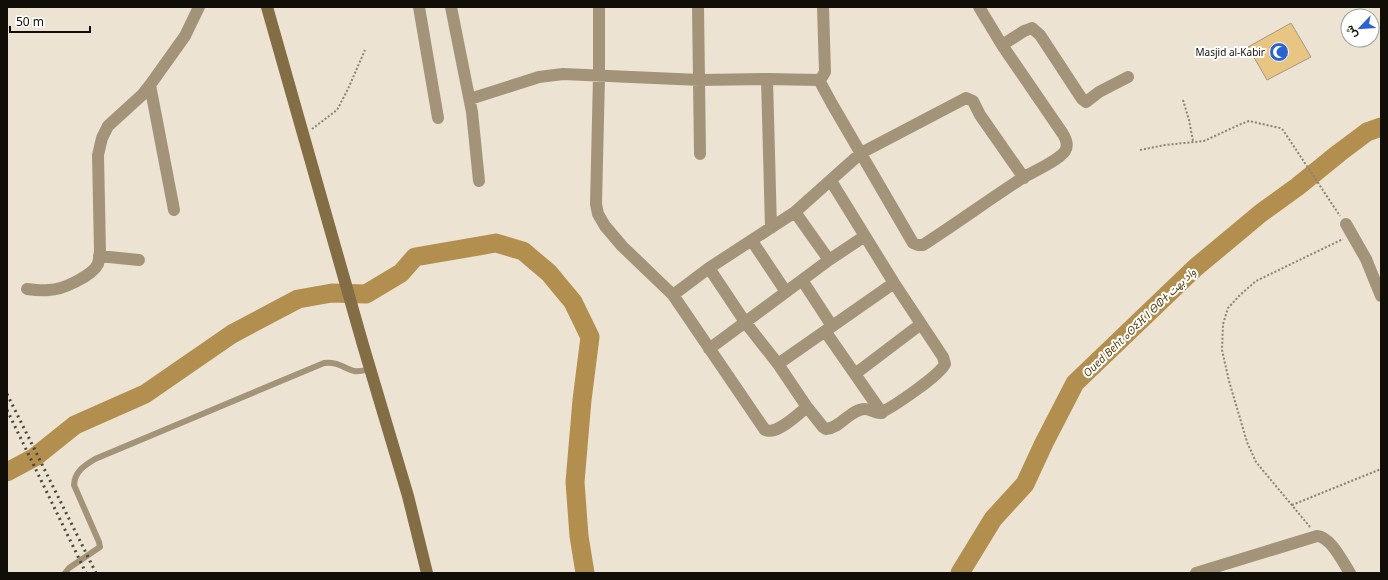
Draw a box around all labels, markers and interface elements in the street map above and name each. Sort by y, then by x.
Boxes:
scale bar [10,8,90,34]
north arrow [1340,8,1380,48]
text: 50 m [16,13,44,30]
text: ش [1341,23,1360,42]
mosque icon: Masjid al-Kabir [1268,41,1290,63]
place label: Masjid al-Kabir [1196,45,1265,59]
water label: Oued Beht ⴰⵙⵉⴼ ⵏ ⴱⵀⵜ واد بهت [1079,264,1199,380]

